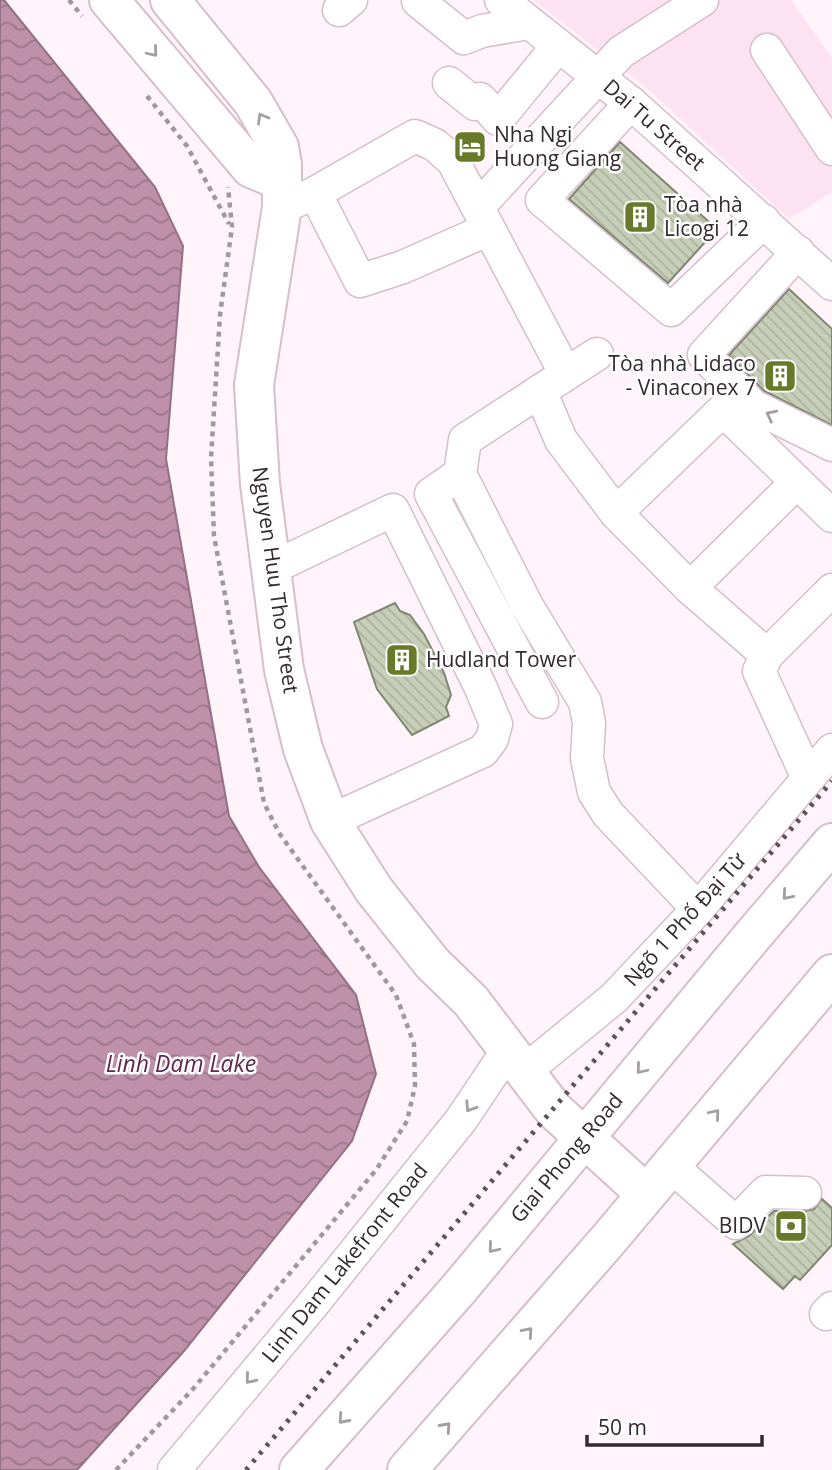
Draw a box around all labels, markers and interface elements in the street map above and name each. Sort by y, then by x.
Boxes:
one-way arrow [145,44,157,57]
street label: Dai Tu Street [598,72,711,176]
one-way arrow [257,112,270,125]
place label: Nha Ngi Huong Giang [494,120,621,172]
hotel icon: Nha Ngi Huong Giang [451,128,489,166]
place label: Tòa nhà Licogi 12 [664,190,749,242]
building icon: Tòa nhà Licogi 12 [621,198,659,236]
place label: Tòa nhà Lidaco - Vinaconex 7 [608,349,756,401]
building icon: Tòa nhà Lidaco - Vinaconex 7 [761,357,799,395]
one-way arrow [766,409,778,423]
street label: Nguyen Huu Tho Street [246,465,306,695]
building icon: Hudland Tower [383,641,421,679]
place label: Hudland Tower [426,645,577,673]
street label: Ngõ 1 Phố Đại Từ [617,846,752,992]
one-way arrow [783,887,795,900]
water label: Linh Dam Lake [106,1047,256,1079]
one-way arrow [637,1061,649,1074]
street label: Giai Phong Road [504,1087,629,1228]
one-way arrow [466,1099,478,1112]
one-way arrow [707,1109,719,1122]
street label: Linh Dam Lakefront Road [255,1157,433,1368]
bank icon: BIDV [772,1207,810,1245]
place label: BIDV [719,1211,766,1239]
one-way arrow [489,1240,501,1253]
one-way arrow [520,1328,532,1341]
one-way arrow [246,1371,258,1384]
scale bar [587,1404,762,1448]
one-way arrow [339,1411,351,1424]
text: 50 m [598,1413,647,1441]
one-way arrow [437,1422,450,1435]

